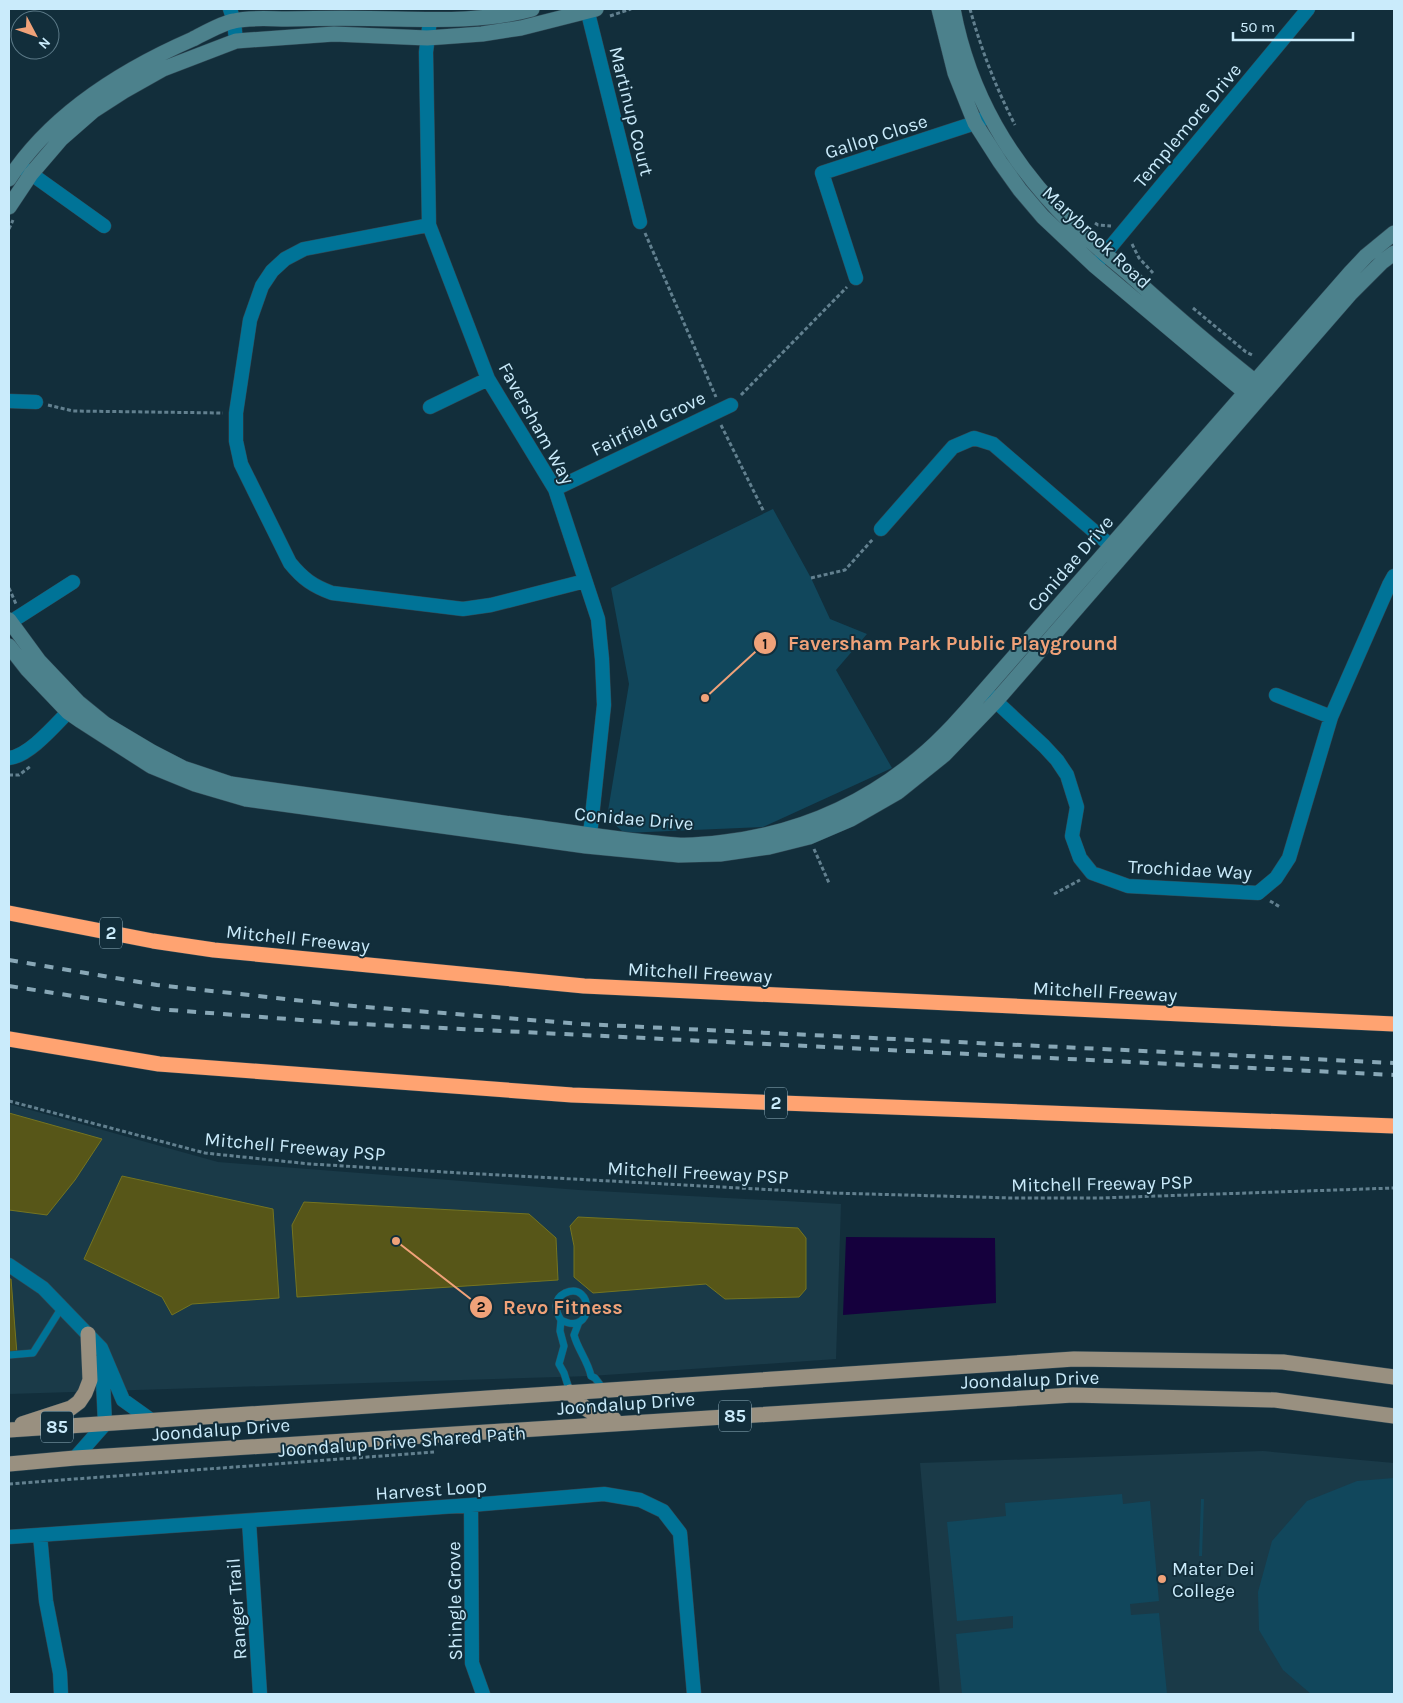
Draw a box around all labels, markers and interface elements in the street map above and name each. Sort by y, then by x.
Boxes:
north arrow [10,10,60,60]
scale bar [1233,10,1353,42]
text: 50 m [1240,18,1275,36]
text: N [35,34,54,53]
street label: Martinup Court [604,44,658,178]
street label: Templemore Drive [1129,59,1246,192]
street label: Gallop Close [822,110,930,164]
street label: Marybrook Road [1038,182,1155,294]
street label: Faversham Way [494,359,579,488]
street label: Fairfield Grove [588,387,709,461]
street label: Conidae Drive [1023,511,1118,616]
callout: Faversham Park Public Playground [753,626,1128,661]
text: Faversham Park Public Playground [788,632,1118,655]
text: 1 [762,635,768,653]
street label: Conidae Drive [573,803,694,835]
street label: Trochidae Way [1127,856,1253,884]
road number: 2 [100,918,122,948]
street label: Mitchell Freeway [225,921,371,958]
street label: Mitchell Freeway [627,958,773,988]
street label: Mitchell Freeway [1032,977,1178,1007]
road number: 2 [765,1088,787,1118]
street label: Mitchell Freeway PSP [204,1128,386,1166]
street label: Mitchell Freeway PSP [607,1157,789,1189]
street label: Mitchell Freeway PSP [1011,1171,1193,1197]
callout: Revo Fitness [468,1289,633,1324]
text: Revo Fitness [503,1296,623,1319]
text: 2 [476,1298,486,1316]
street label: Joondalup Drive [960,1367,1100,1393]
street label: Joondalup Drive [556,1388,696,1420]
road number: 85 [719,1400,751,1432]
road number: 85 [41,1411,73,1442]
street label: Joondalup Drive [151,1414,291,1446]
street label: Joondalup Drive Shared Path [277,1422,527,1462]
street label: Harvest Loop [375,1475,488,1505]
street label: Shingle Grove [443,1541,467,1661]
street label: Ranger Trail [222,1557,252,1661]
place label: Mater Dei College [1172,1558,1255,1602]
marker: Mater Dei College [1156,1573,1168,1585]

